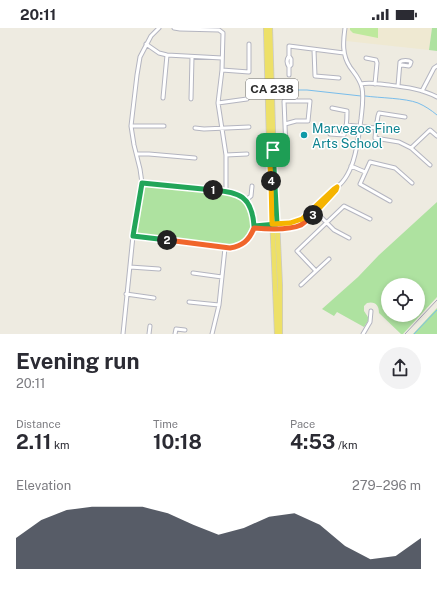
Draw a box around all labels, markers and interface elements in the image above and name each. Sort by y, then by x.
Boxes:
text: 20:11 [20,6,56,23]
road number: CA 238 [246,79,298,99]
place label: Marvegos Fine Arts School [312,121,400,151]
marker: Marvegos Fine Arts School [299,130,309,140]
pin [256,133,290,167]
icon: arrive [262,139,284,161]
pin: 4 [261,171,281,191]
text: 4 [267,175,275,187]
pin: 1 [203,180,223,200]
text: 1 [211,184,215,196]
pin: 3 [303,205,323,225]
text: 3 [309,209,317,221]
pin: 2 [157,230,177,250]
text: 2 [164,234,171,246]
map controls [381,278,425,322]
button: locate [381,278,425,322]
button: share [379,347,421,389]
text: Evening run [16,348,140,374]
text: 20:11 [16,376,45,391]
text: Distance [16,418,61,430]
text: Time [153,418,178,430]
text: Pace [290,418,315,430]
text: 2.11 [16,430,51,454]
text: 10:18 [153,430,202,454]
text: 4:53 [290,430,335,454]
text: km [51,439,70,451]
text: /km [335,439,358,451]
text: Elevation [16,478,71,493]
text: 279–296 m [352,478,421,493]

